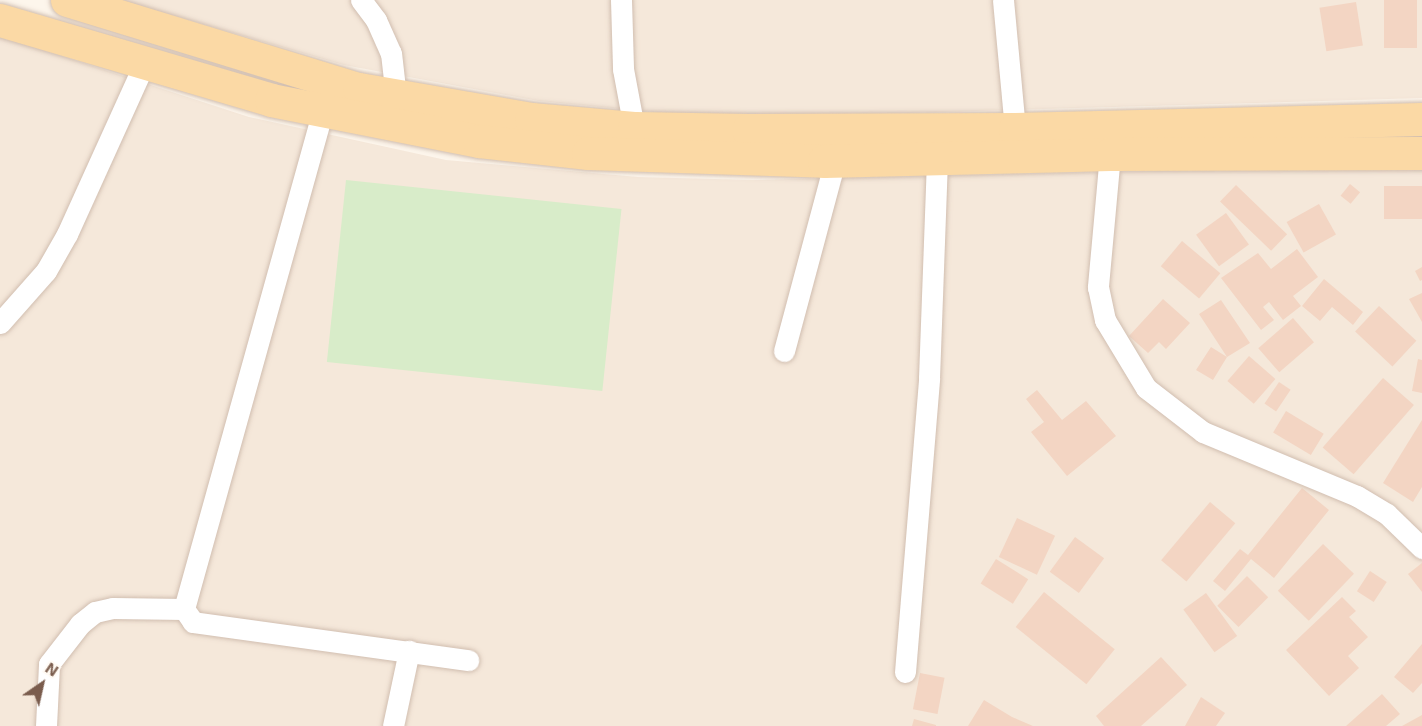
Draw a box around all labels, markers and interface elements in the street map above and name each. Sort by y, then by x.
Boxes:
north arrow [12,654,72,714]
text: N [42,658,62,680]

